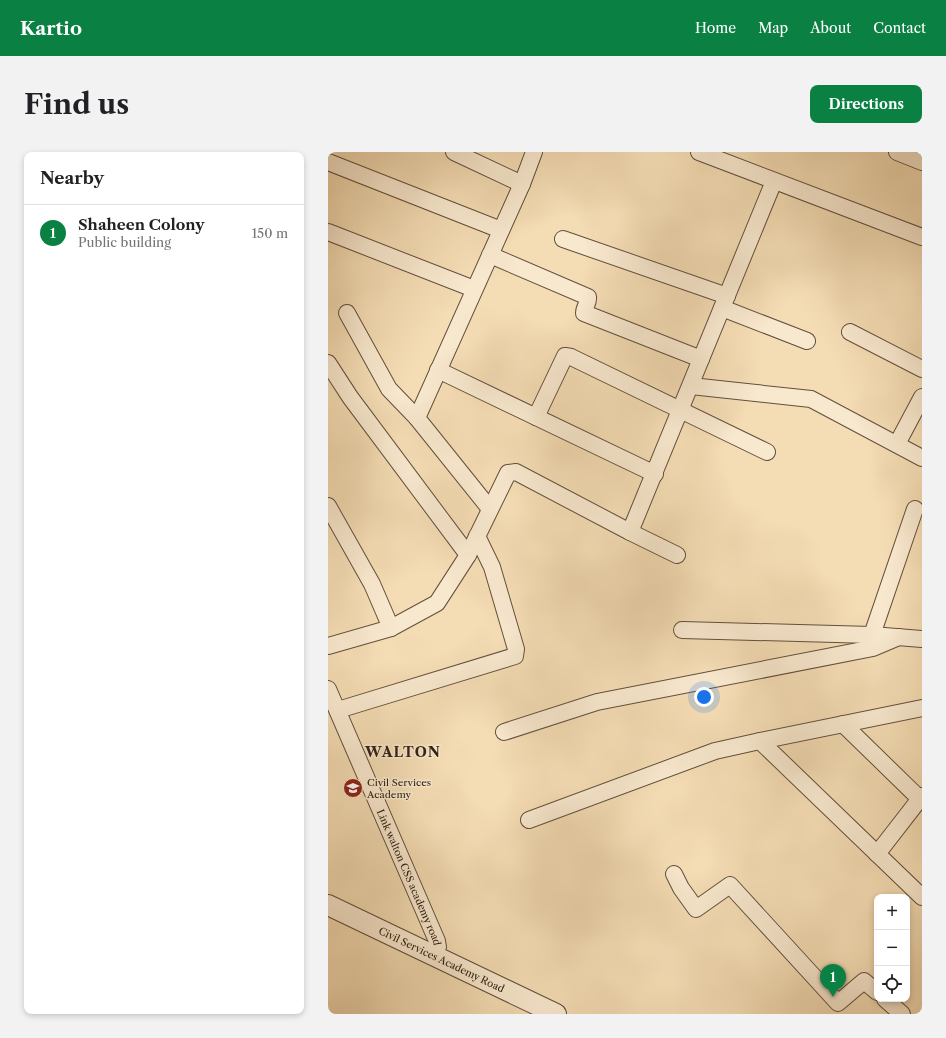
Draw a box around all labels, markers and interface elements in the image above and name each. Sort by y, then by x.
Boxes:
text: Kartio [20,17,82,40]
text: Home [695,19,736,37]
text: Map [758,19,788,37]
text: About [810,19,851,37]
text: Contact [873,19,926,37]
button: Directions [810,85,922,123]
text: Find us [24,87,129,121]
text: Nearby [40,168,104,188]
text: Shaheen Colony [78,215,204,234]
text: 1 [50,225,56,241]
text: 150 m [252,225,288,241]
text: Public building [78,234,171,250]
your location [694,687,714,707]
district label: WALTON [364,743,441,761]
place label: Civil Services Academy [366,776,431,801]
school or university icon: Civil Services Academy [342,777,364,799]
street label: Link walton CSS academy road [374,807,444,946]
map controls [874,894,910,1002]
button: + [874,894,910,930]
street label: Civil Services Academy Road [376,924,506,995]
button: − [874,930,910,966]
pin: 1 [820,964,846,997]
button: locate [874,966,910,1002]

